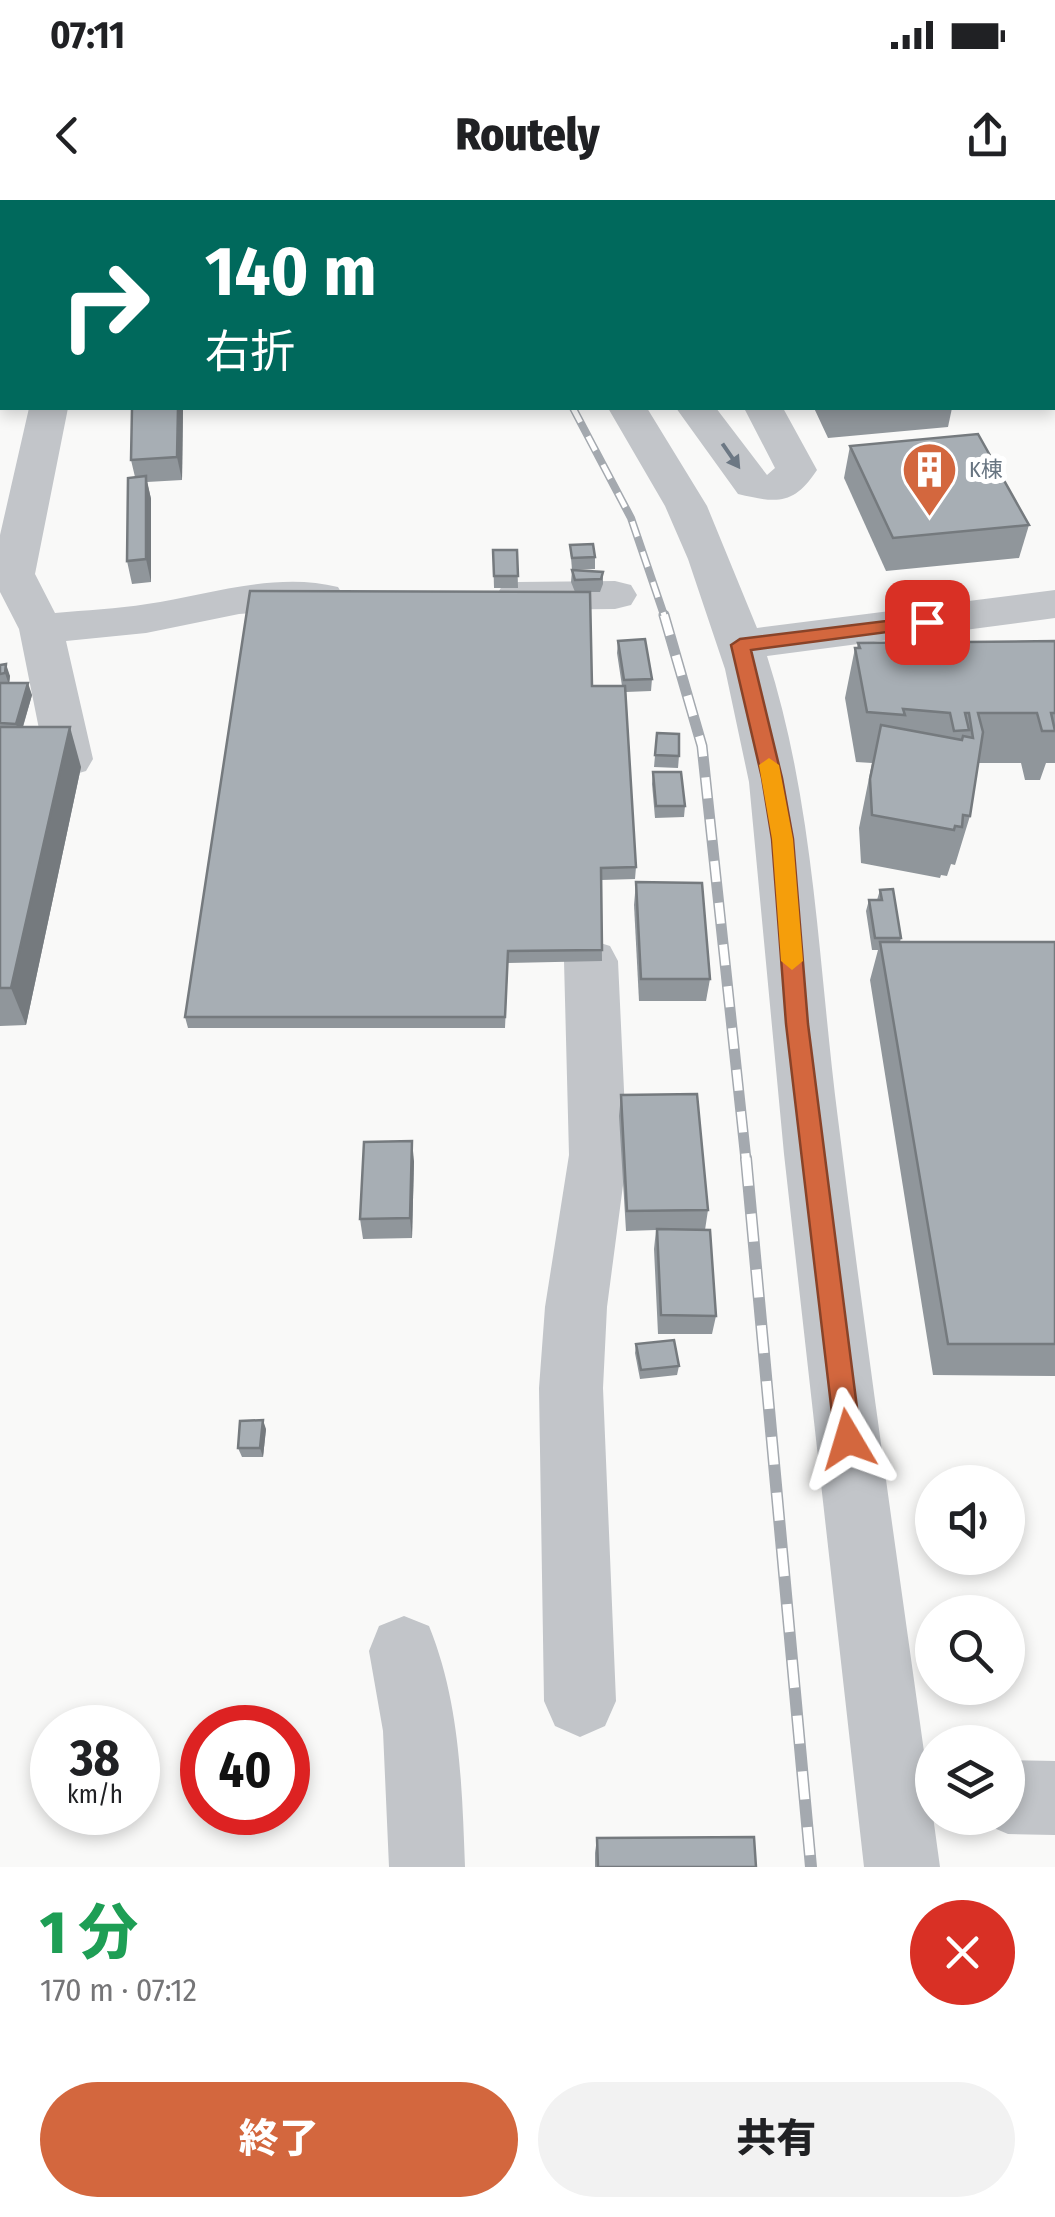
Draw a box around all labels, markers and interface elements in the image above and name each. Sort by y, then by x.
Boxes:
text: 07:11 [50,12,125,58]
icon: back [40,108,95,163]
text: Routely [455,108,600,162]
icon: share [960,108,1015,163]
text: 140 m [205,230,377,314]
icon: right [40,240,170,370]
text: 右折 [205,325,295,379]
building icon: K棟 [900,439,960,518]
one-way arrow [721,443,740,469]
place label: K棟 [969,456,1003,483]
pin [885,580,970,665]
icon: arrive [900,595,955,650]
position arrow [796,1387,900,1491]
map controls [915,1465,1025,1835]
button: sound [915,1465,1025,1575]
button: search [915,1595,1025,1705]
speed limit sign: 40 [180,1705,310,1835]
button: layers [915,1725,1025,1835]
text: 38 [70,1728,120,1788]
text: km/h [67,1780,123,1810]
text: 1 分 [40,1897,138,1969]
button: close [910,1900,1015,2005]
text: 170 m · 07:12 [40,1971,197,2009]
button: 終了 [40,2082,518,2197]
button: 共有 [538,2082,1015,2197]

